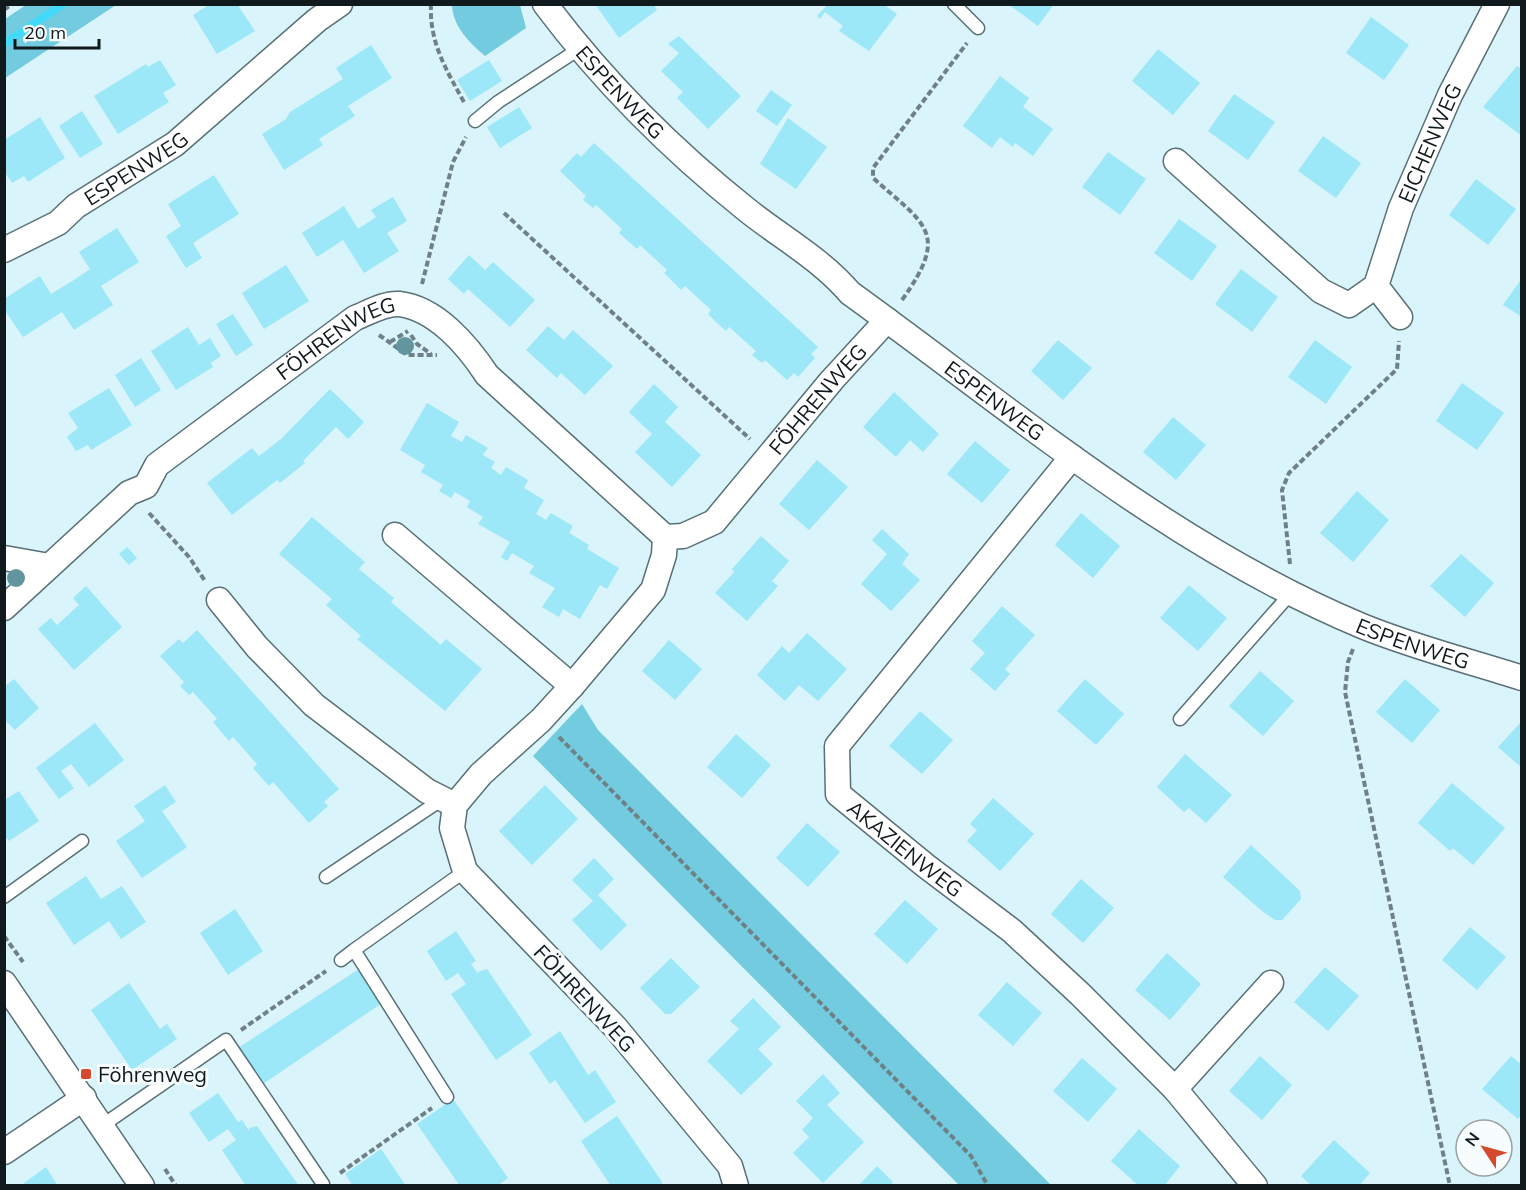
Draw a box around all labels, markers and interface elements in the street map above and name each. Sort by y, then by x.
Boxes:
scale bar [15,12,99,50]
text: 20 m [24,21,66,44]
street label: ESPENWEG [571,40,670,144]
street label: EICHENWEG [1392,79,1467,206]
street label: ESPENWEG [79,126,193,211]
street label: FÖHRENWEG [271,291,398,385]
street label: FÖHRENWEG [763,338,872,460]
street label: ESPENWEG [940,355,1050,446]
street label: ESPENWEG [1352,612,1473,674]
street label: AKAZIENWEG [842,794,968,902]
street label: FÖHRENWEG [529,939,641,1057]
place label: Föhrenweg [98,1061,207,1087]
marker: Föhrenweg [79,1067,93,1081]
north arrow [1454,1118,1514,1178]
text: N [1460,1128,1484,1150]

